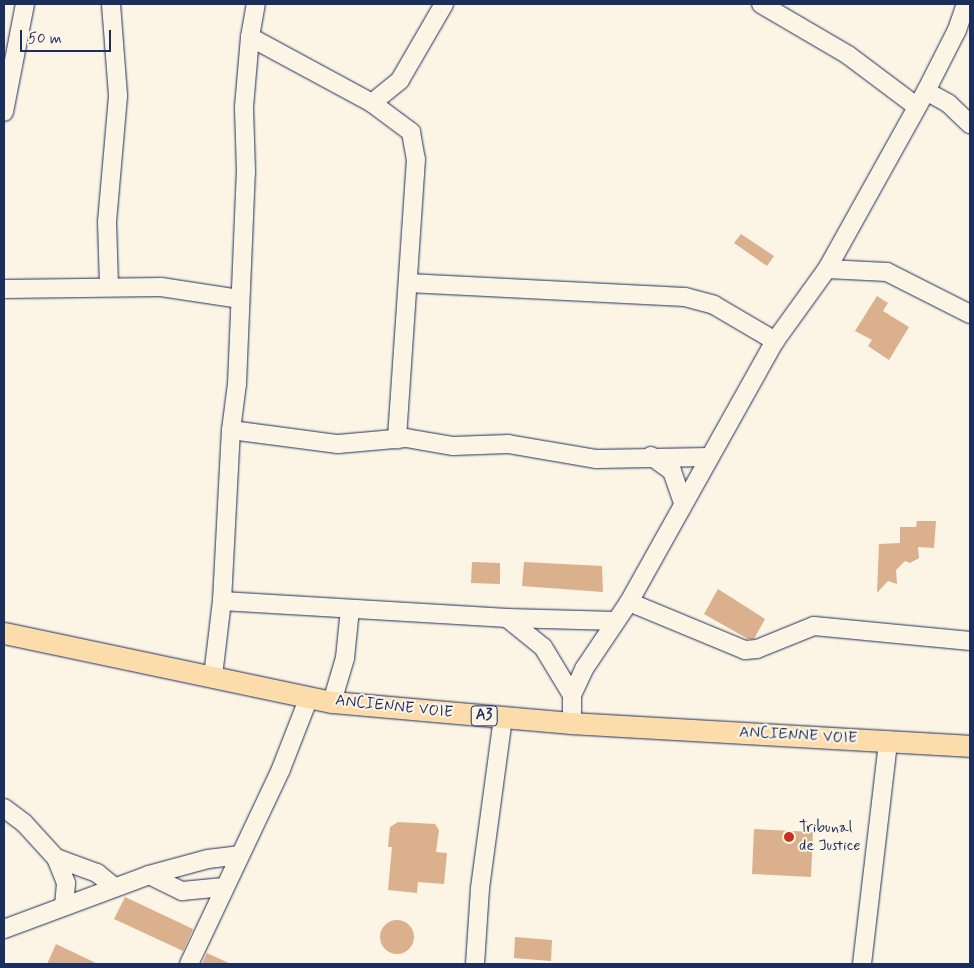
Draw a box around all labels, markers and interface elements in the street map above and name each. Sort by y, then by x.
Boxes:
scale bar [22,20,114,52]
text: 50 m [28,29,62,49]
street label: ANCIENNE VOIE [332,691,456,723]
road number: A3 [470,704,498,728]
street label: ANCIENNE VOIE [736,723,860,749]
place label: Tribunal de Justice [799,818,863,856]
marker: Tribunal de Justice [783,831,795,843]

